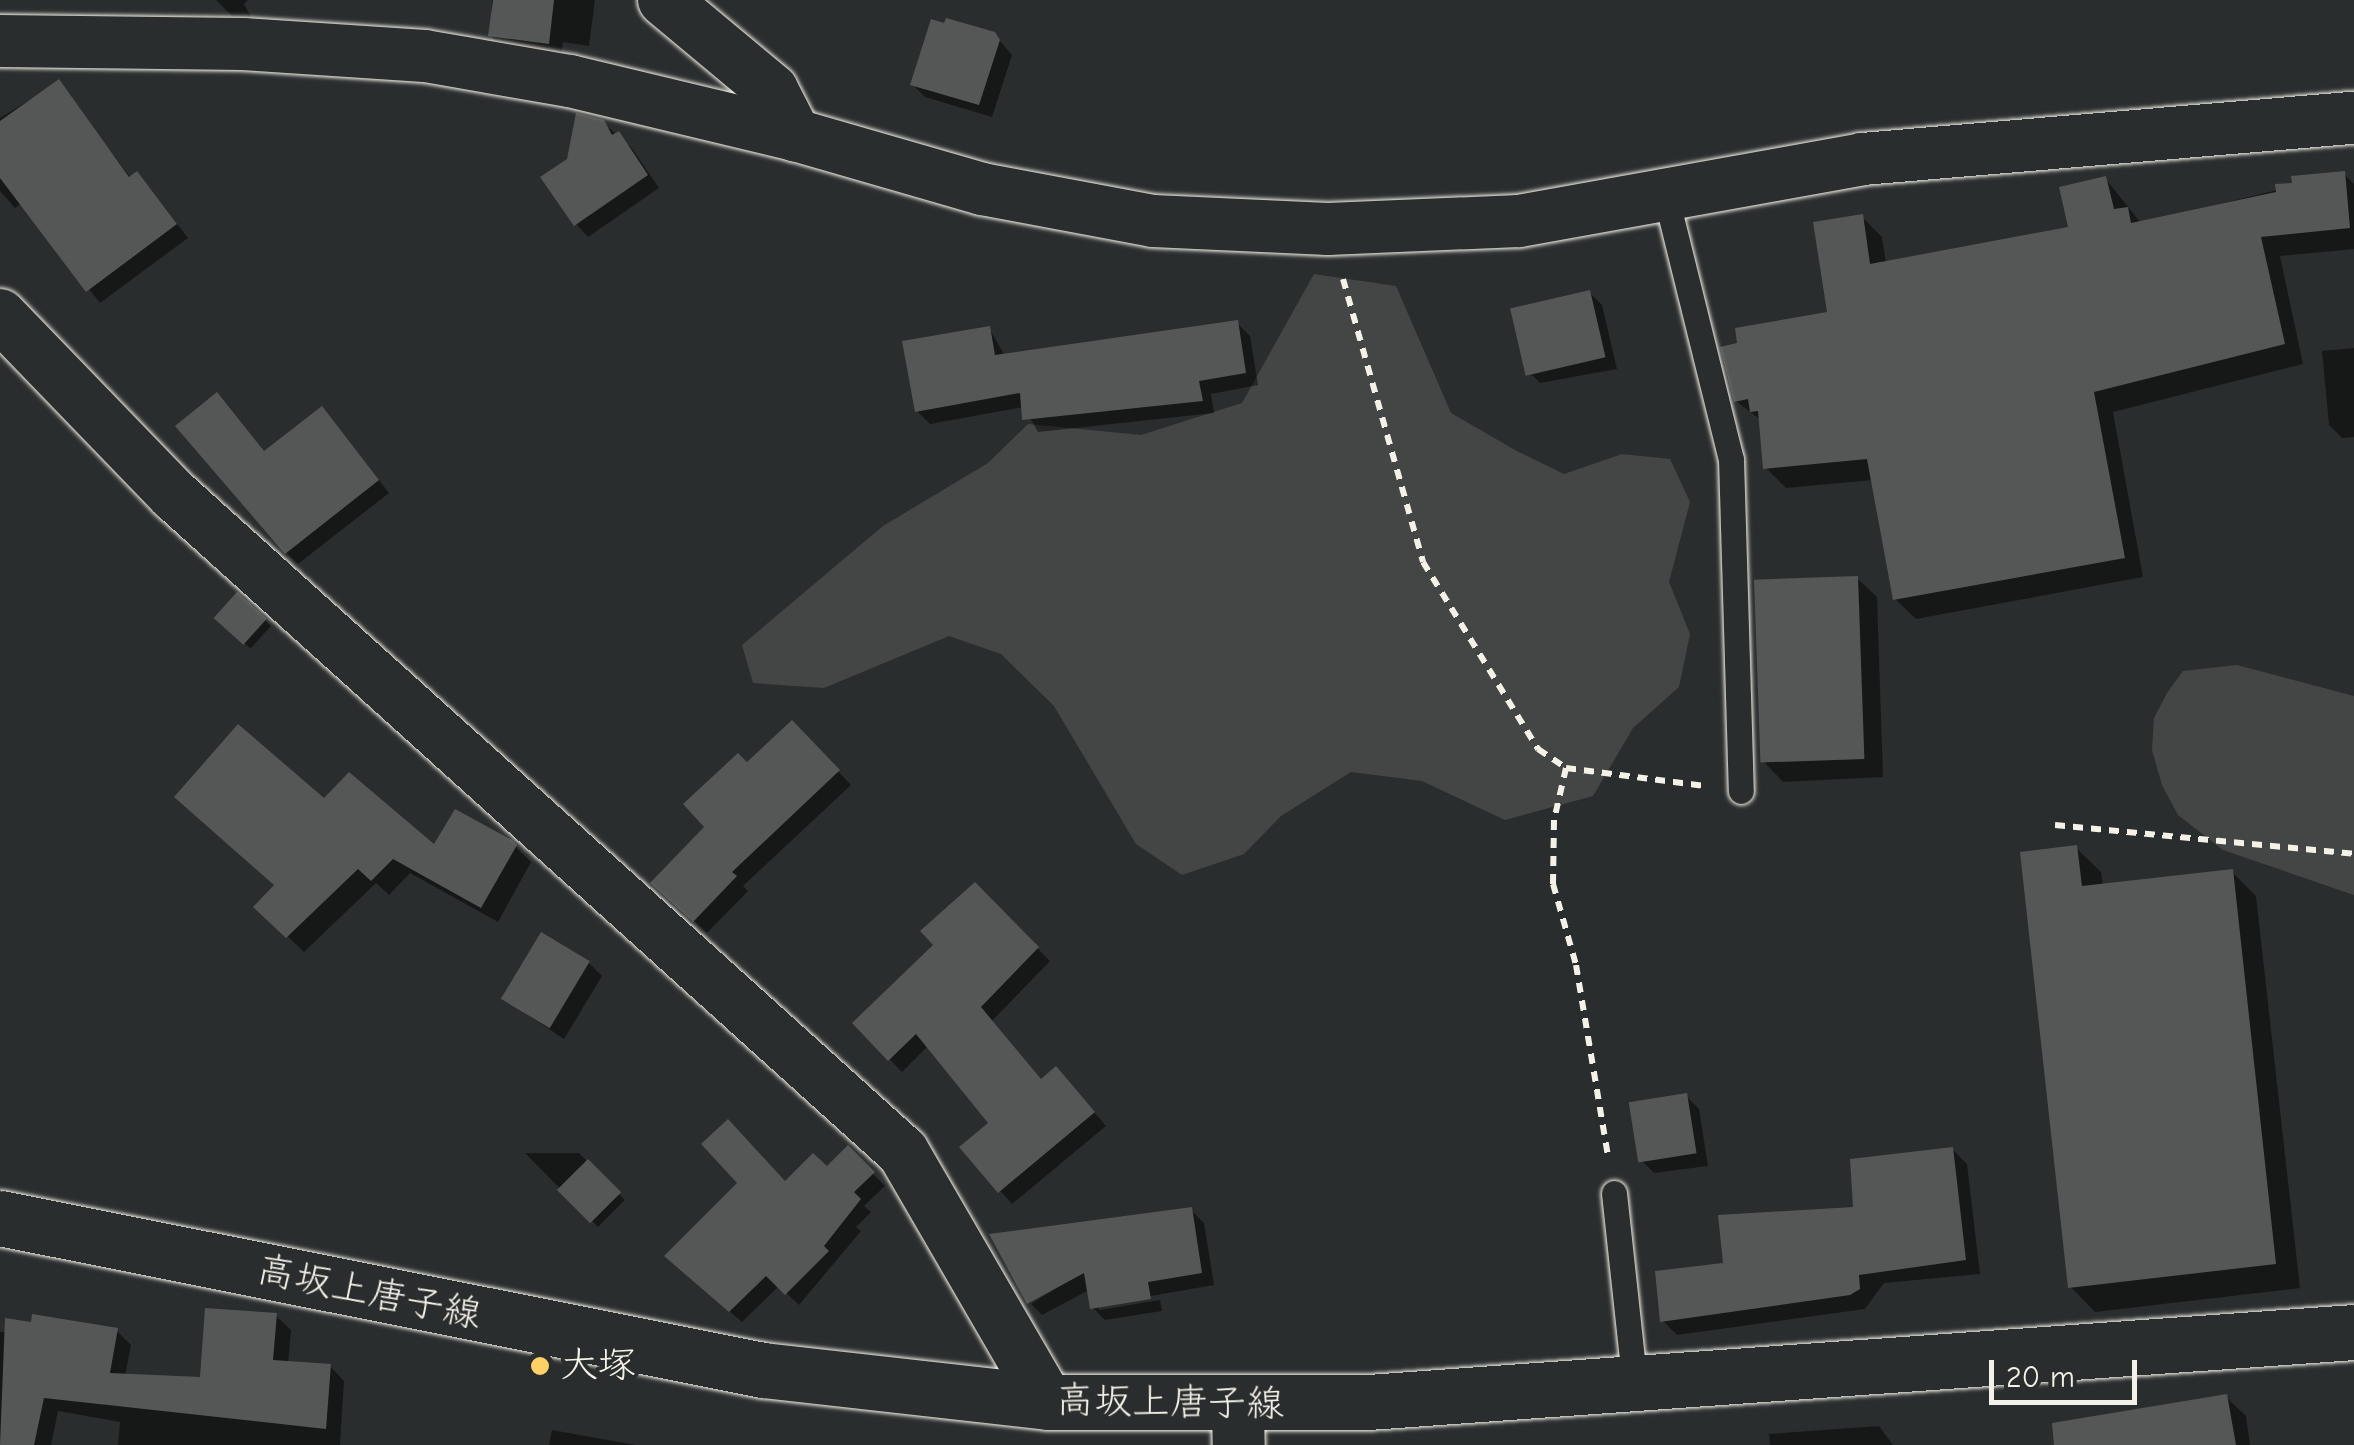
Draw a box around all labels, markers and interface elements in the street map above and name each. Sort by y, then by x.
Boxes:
street label: 高坂上唐子線 [253,1247,485,1339]
scale bar [1994,1340,2142,1402]
place label: 大塚 [560,1343,636,1389]
marker: 大塚 [529,1355,551,1377]
text: 20 m [2006,1360,2075,1395]
street label: 高坂上唐子線 [1056,1378,1284,1428]

